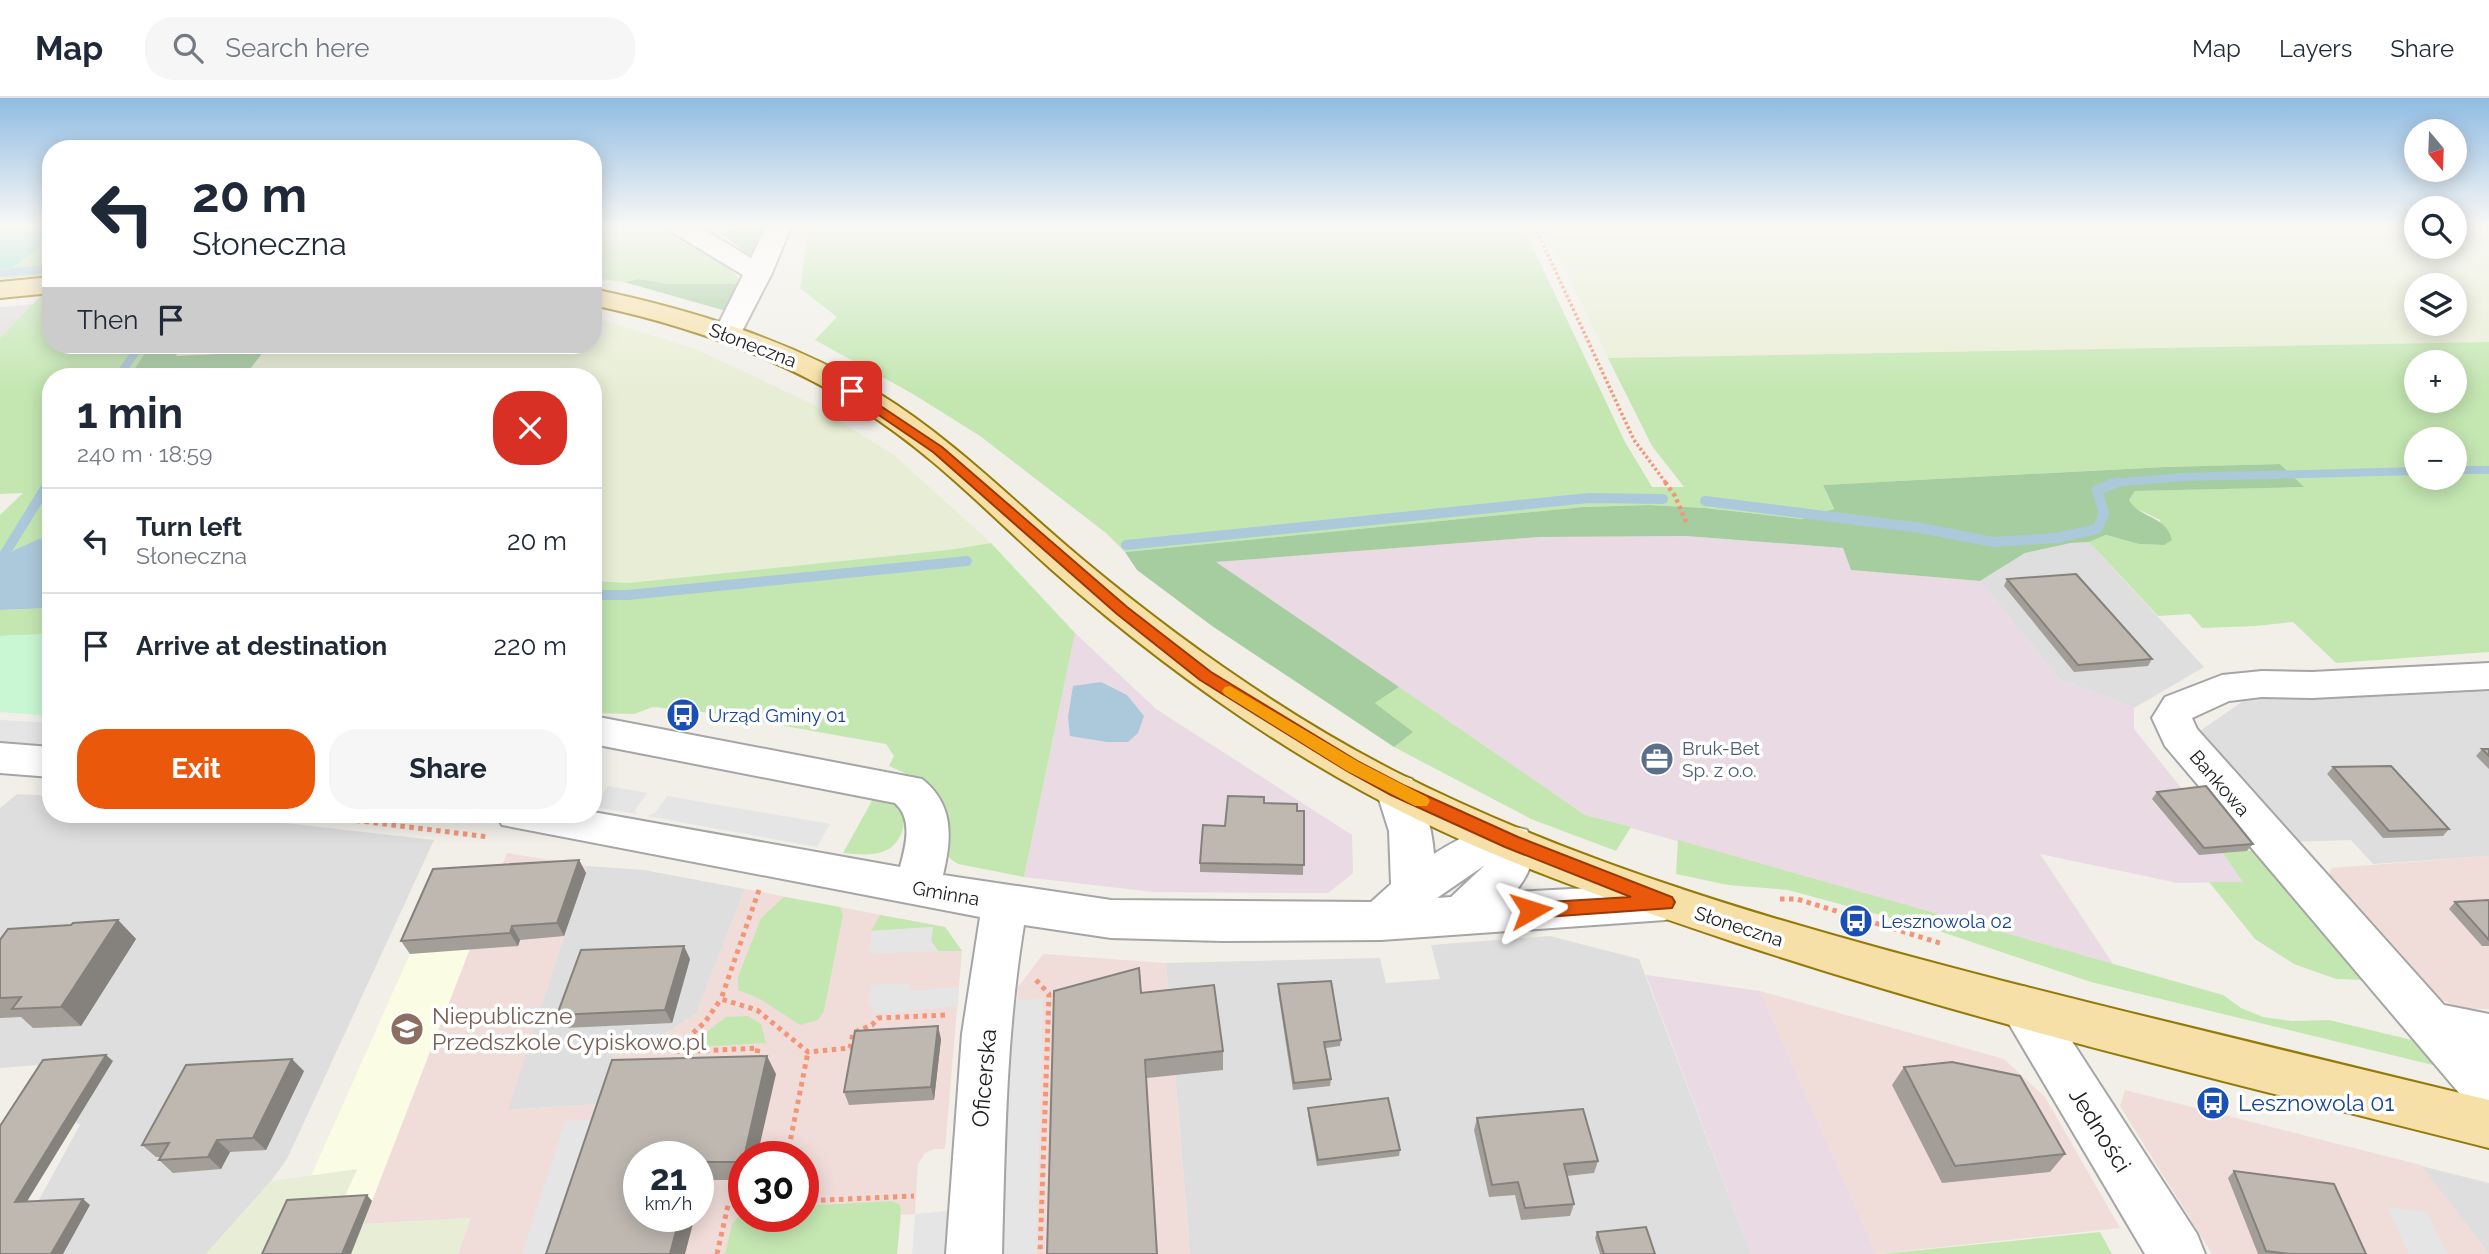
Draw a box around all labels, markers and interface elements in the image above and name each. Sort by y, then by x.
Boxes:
search box [145,17,635,80]
text: Map [35,29,103,68]
icon: search [169,29,207,67]
text: Search here [225,33,370,63]
text: Map [2192,34,2241,63]
text: Layers [2279,34,2352,63]
text: Share [2390,34,2454,63]
north arrow [2404,119,2468,182]
map controls [2404,119,2467,490]
text: 20 m [192,166,307,223]
icon: left [77,168,168,259]
button: search [2404,196,2467,259]
text: Słoneczna [192,225,347,262]
button: layers [2404,273,2467,336]
icon: arrive [152,301,190,339]
text: Then [77,305,138,335]
street label: Słoneczna [706,318,800,372]
button: + [2404,350,2467,413]
pin [822,361,882,421]
icon: arrive [833,372,871,410]
text: 1 min [77,389,183,438]
button: close [493,391,567,465]
button: − [2404,427,2467,490]
text: 240 m · 18:59 [77,440,213,467]
text: Turn left [136,512,242,542]
icon: left [77,522,115,560]
text: 20 m [507,526,567,556]
text: Słoneczna [136,542,247,569]
icon: arrive [77,627,115,665]
text: Arrive at destination [136,631,387,661]
text: 220 m [493,631,567,661]
bus stop icon: Urząd Gminy 01 [664,696,702,734]
place label: Urząd Gminy 01 [708,704,846,726]
button: Exit [77,729,315,809]
button: Share [329,729,567,809]
place label: Bruk-Bet Sp. z o.o. [1682,737,1761,781]
office icon: Bruk-Bet Sp. z o.o. [1638,740,1676,778]
street label: Bankowa [2185,746,2255,820]
position arrow [1494,873,1568,947]
street label: Gminna [911,876,981,910]
street label: Słoneczna [1692,901,1786,951]
bus stop icon: Lesznowola 02 [1837,902,1875,940]
place label: Lesznowola 02 [1881,910,2012,932]
place label: Niepubliczne Przedszkole Cypiskowo.pl [432,1002,707,1055]
school or university icon: Niepubliczne Przedszkole Cypiskowo.pl [388,1010,426,1048]
street label: Oficerska [966,1028,1001,1128]
street label: Jedności [2064,1083,2137,1177]
bus stop icon: Lesznowola 01 [2194,1084,2232,1122]
place label: Lesznowola 01 [2238,1089,2394,1116]
speed limit sign: 30 [728,1141,819,1232]
text: 21 [650,1157,687,1198]
text: km/h [645,1193,692,1214]

